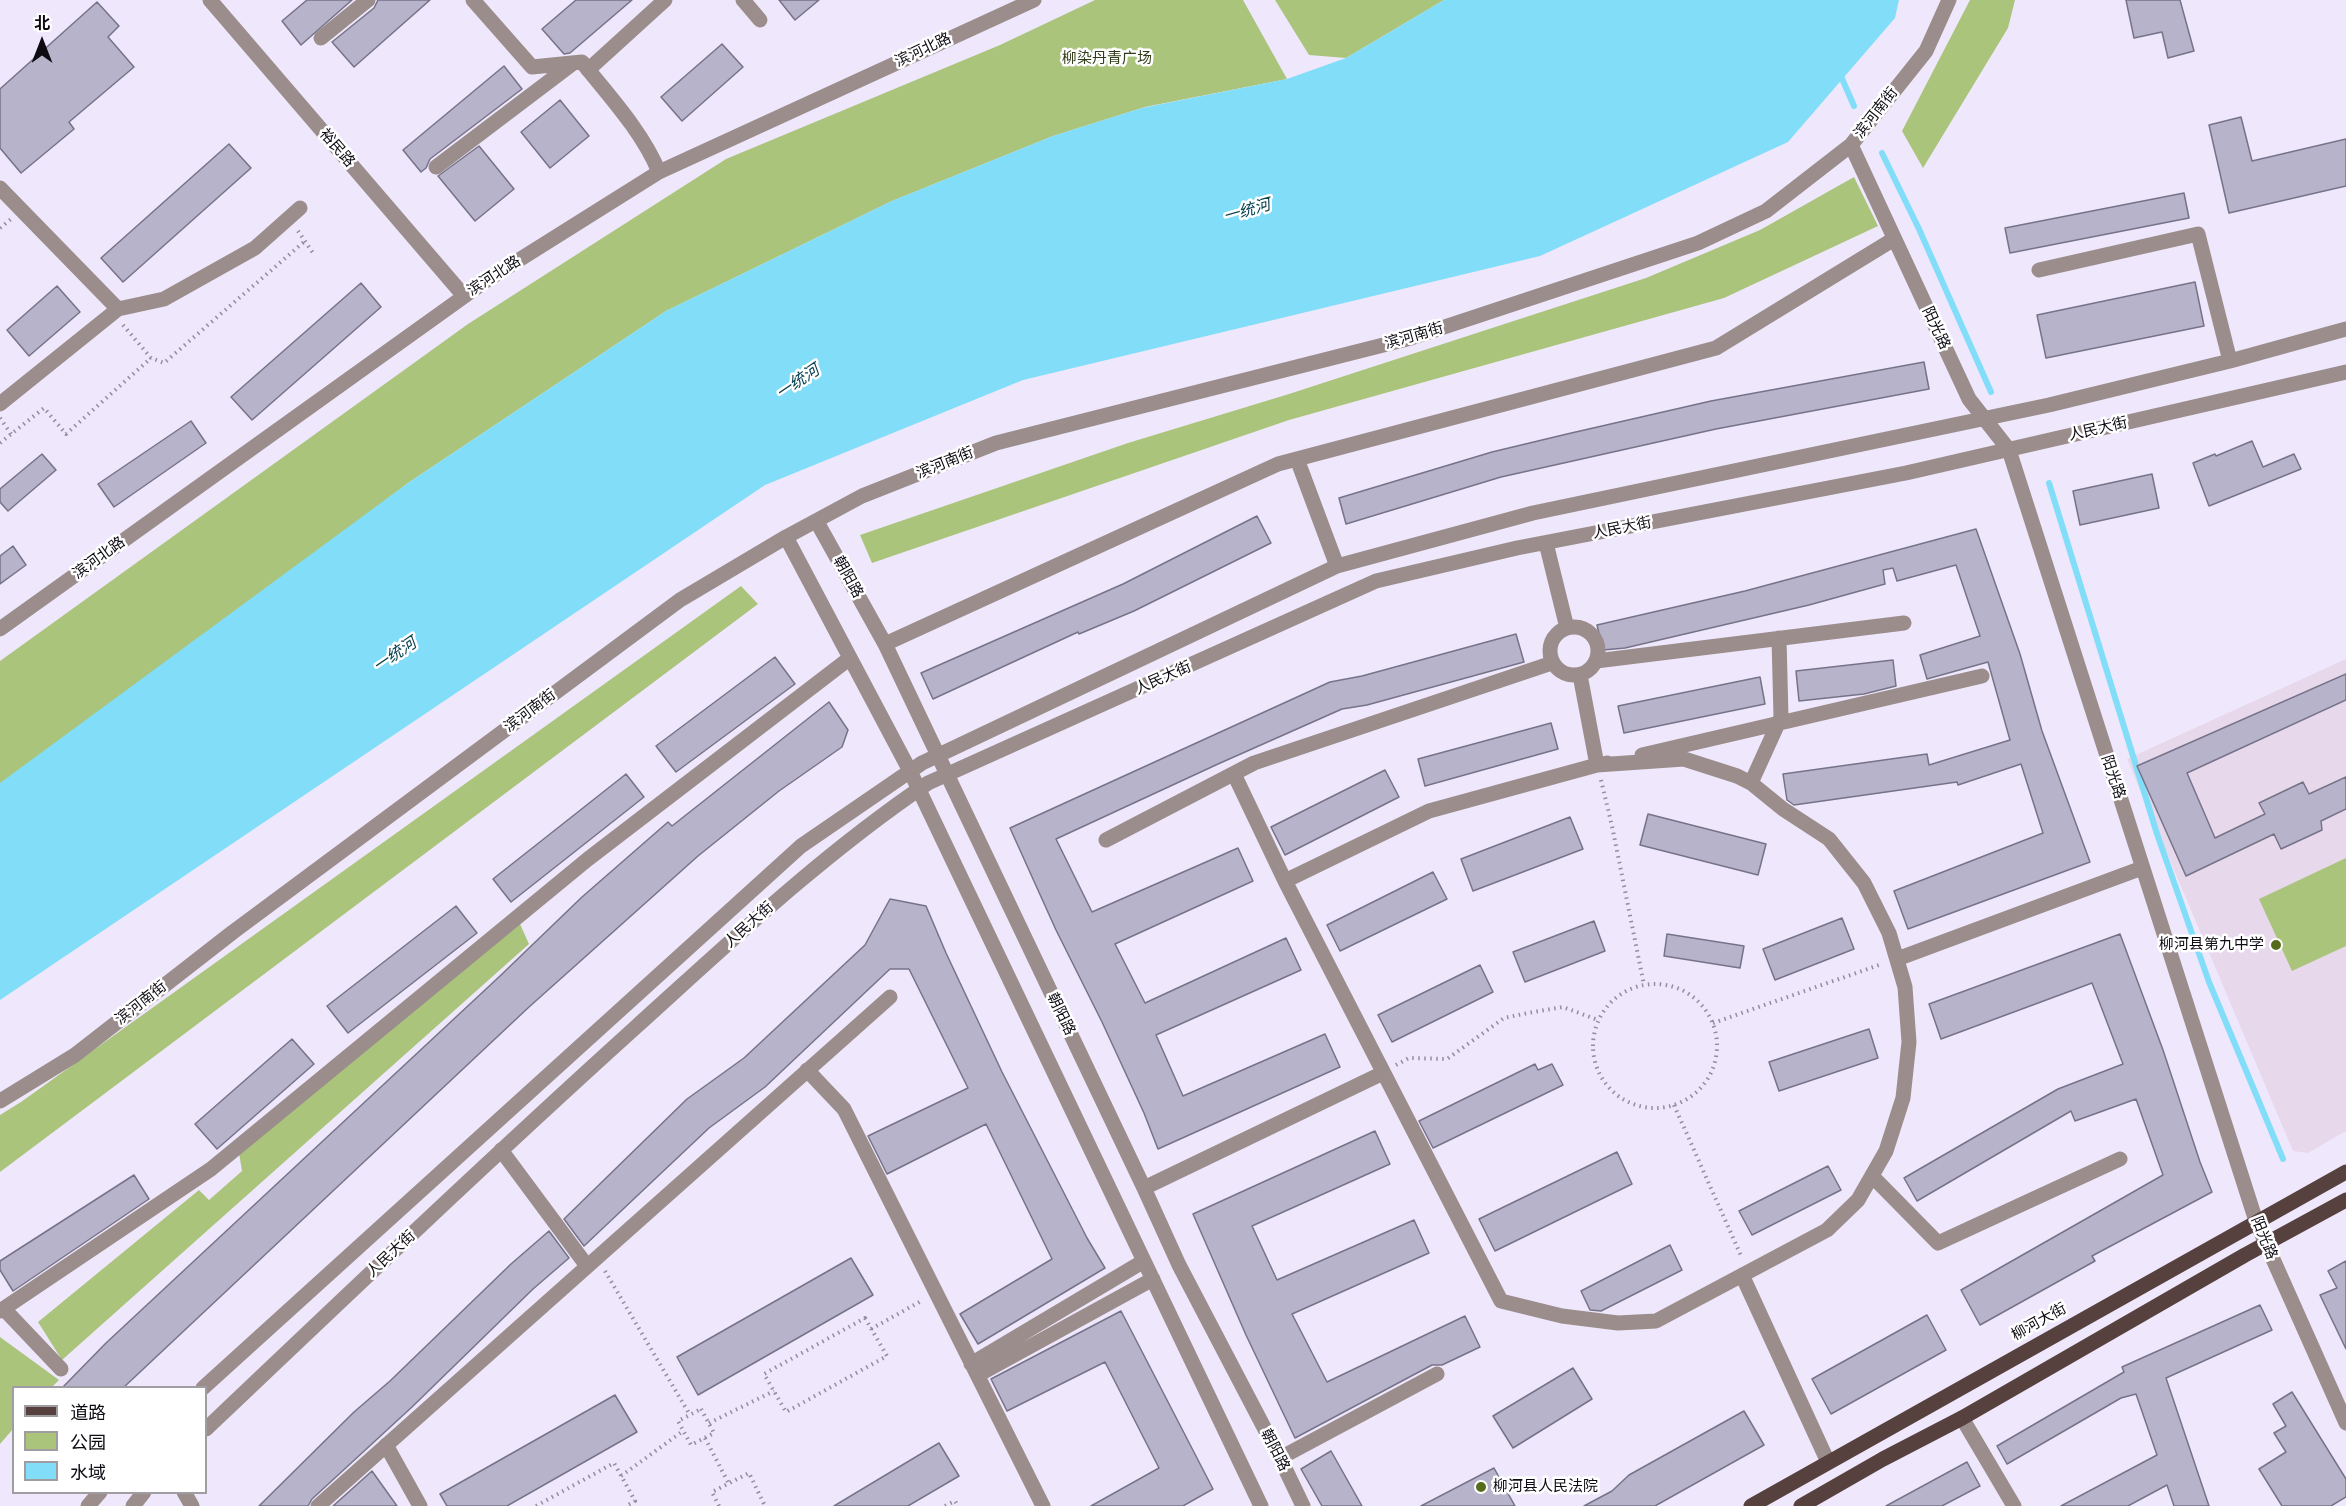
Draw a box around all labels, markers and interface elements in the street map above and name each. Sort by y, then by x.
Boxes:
north arrow [12,12,72,72]
text: 北 [34,14,50,33]
street label: 滨河北路 [892,29,954,71]
park label: 柳染丹青广场 [1062,50,1152,68]
street label: 滨河南街 [1850,84,1902,142]
street label: 裕民路 [315,125,359,171]
water label: 一统河 [1221,195,1273,227]
street label: 滨河北路 [464,252,524,300]
street label: 阳光路 [1918,304,1954,352]
street label: 滨河南街 [1383,319,1445,353]
water label: 一统河 [773,361,823,403]
street label: 人民大街 [2067,413,2129,445]
street label: 滨河南街 [914,443,976,483]
street label: 人民大街 [1591,513,1653,543]
street label: 滨河北路 [69,533,129,583]
street label: 朝阳路 [829,553,867,601]
water label: 一统河 [370,634,420,676]
street label: 人民大街 [1132,658,1194,698]
street label: 滨河南街 [501,686,559,736]
street label: 阳光路 [2097,753,2129,801]
street label: 人民大街 [721,898,777,952]
place label: 柳河县第九中学 [2159,936,2264,954]
marker: 柳河县第九中学 [2269,938,2283,952]
street label: 滨河南街 [112,977,170,1029]
street label: 朝阳路 [1043,990,1079,1038]
street label: 阳光路 [2247,1214,2281,1262]
street label: 人民大街 [363,1227,419,1281]
street label: 柳河大街 [2008,1300,2070,1344]
legend [12,1386,207,1494]
text: 道路 [70,1402,106,1423]
street label: 朝阳路 [1257,1426,1293,1474]
text: 公园 [70,1432,106,1453]
text: 水域 [70,1462,106,1483]
place label: 柳河县人民法院 [1493,1478,1598,1496]
marker: 柳河县人民法院 [1474,1480,1488,1494]

